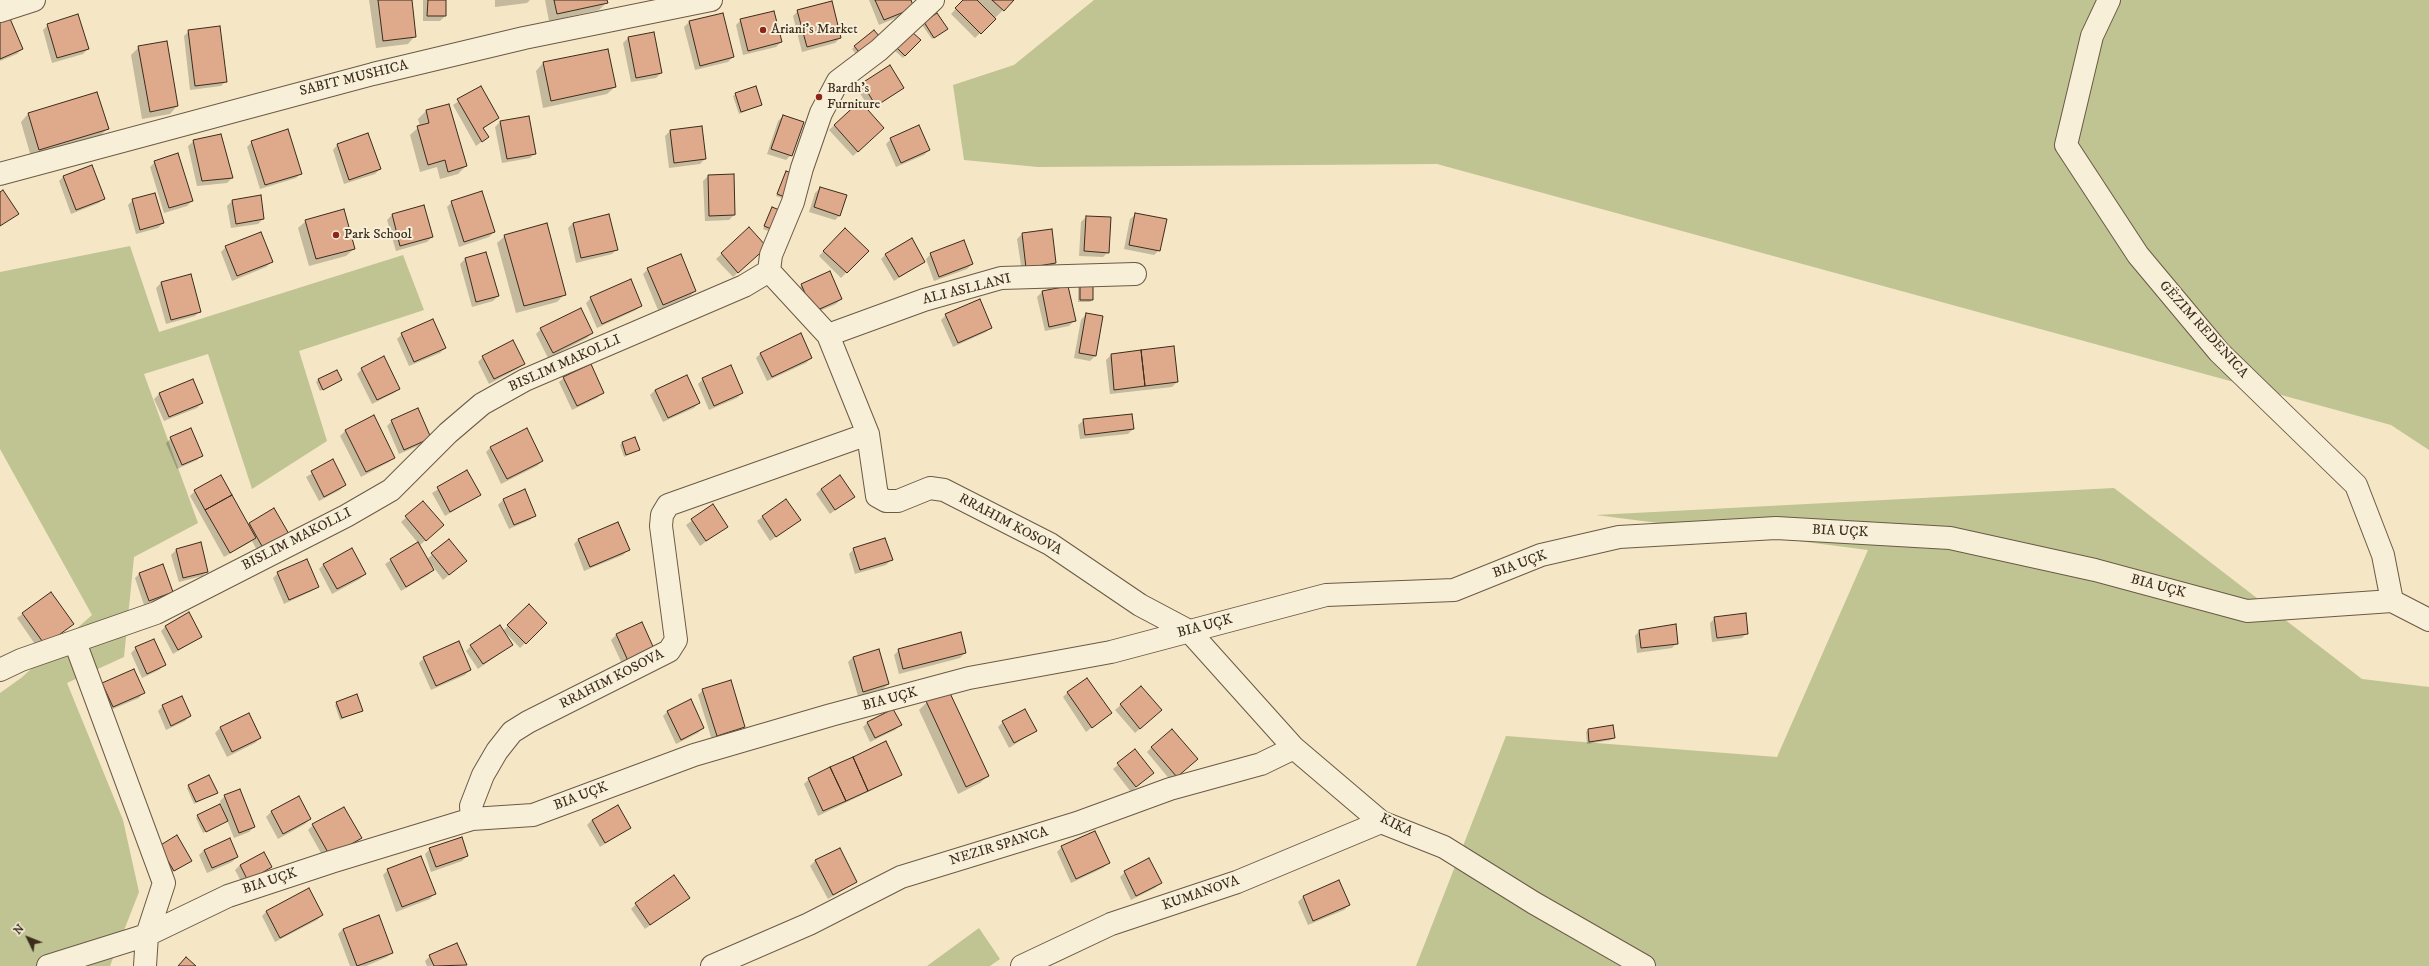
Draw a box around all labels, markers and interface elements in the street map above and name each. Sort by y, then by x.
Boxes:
place label: Ariani's Market [771,22,858,38]
marker: Ariani's Market [758,25,768,35]
street label: SABIT MUSHICA [298,57,410,101]
place label: Bardh's Furniture [827,81,880,114]
marker: Bardh's Furniture [814,92,824,102]
place label: Park School [344,227,412,243]
marker: Park School [331,230,341,240]
street label: ALI ASLLANI [921,271,1013,309]
street label: GËZIM REDENICA [2155,278,2251,382]
street label: BISLIM MAKOLLI [507,332,623,396]
street label: RRAHIM KOSOVA [955,491,1065,559]
street label: BISLIM MAKOLLI [239,505,355,575]
street label: BIA UÇK [1811,522,1869,542]
street label: BIA UÇK [1491,547,1549,583]
street label: BIA UÇK [2129,572,2187,602]
street label: BIA UÇK [1176,612,1234,642]
street label: RRAHIM KOSOVA [557,647,667,713]
street label: BIA UÇK [861,685,919,715]
street label: BIA UÇK [552,779,610,815]
street label: KIKA [1377,811,1415,841]
street label: NEZIR SPANCA [948,824,1050,870]
street label: BIA UÇK [241,865,299,899]
street label: KUMANOVA [1160,873,1242,915]
north arrow [8,918,48,958]
text: N [11,922,27,938]

